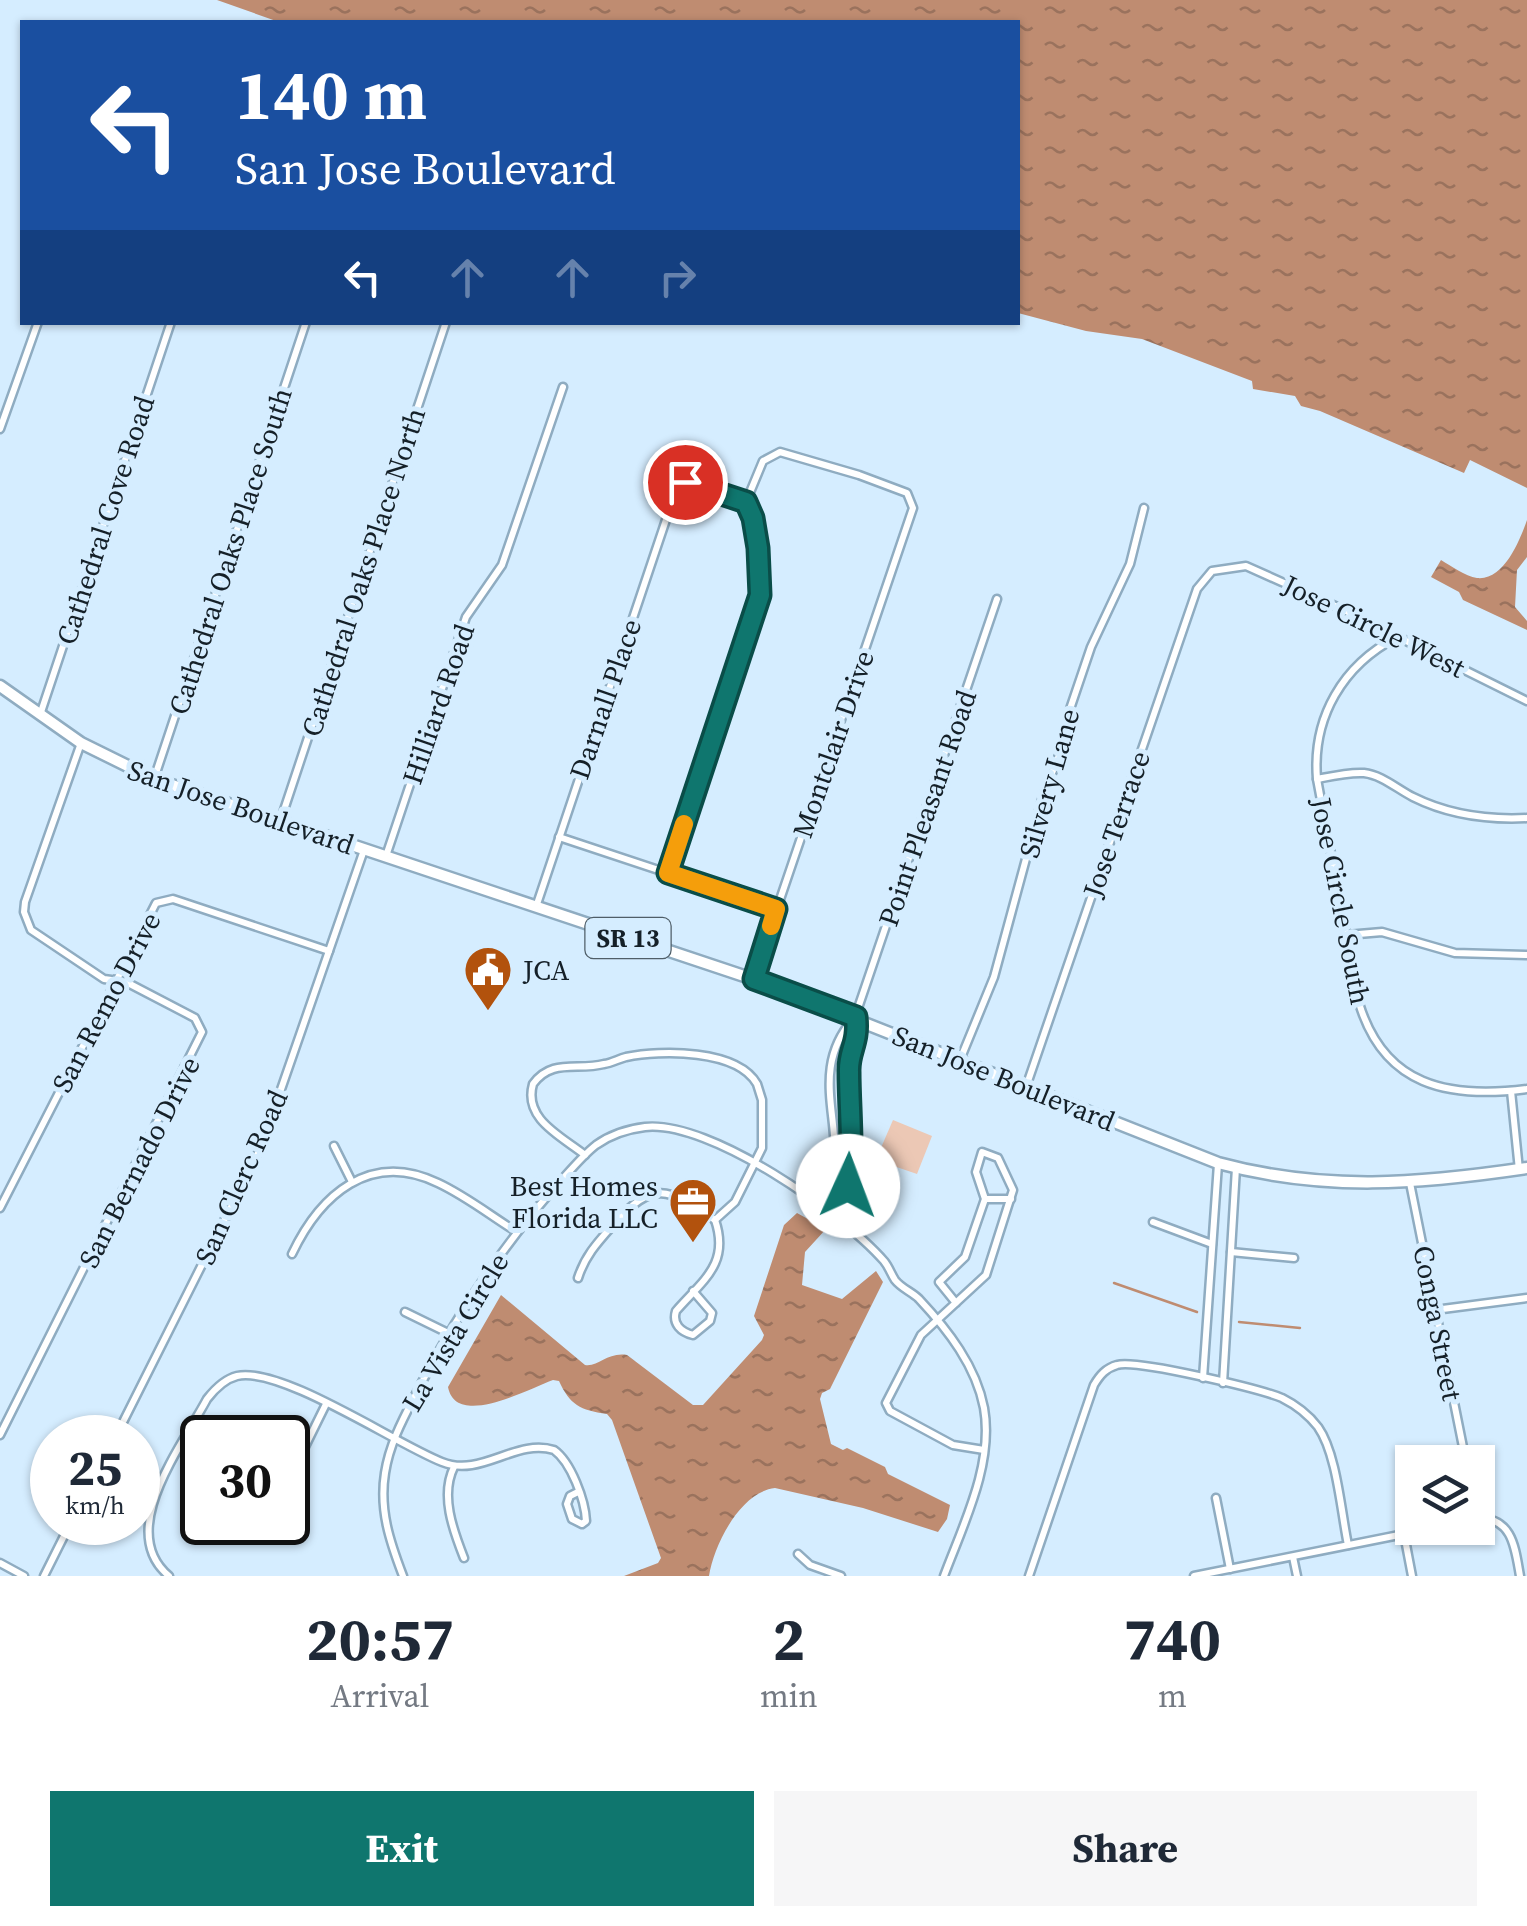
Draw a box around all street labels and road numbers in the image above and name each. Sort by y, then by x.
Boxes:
street label: Cathedral Oaks Place South [159,383,301,719]
street label: Cathedral Cove Road [47,391,163,649]
street label: Cathedral Oaks Place North [292,403,434,741]
street label: Jose Circle West [1276,565,1472,687]
street label: Darnall Place [560,614,650,784]
street label: Hilliard Road [393,619,483,789]
street label: Montclair Drive [783,645,883,843]
street label: Point Pleasant Road [869,685,985,931]
street label: Silvery Lane [1010,704,1088,862]
street label: Jose Terrace [1073,746,1159,903]
street label: San Jose Boulevard [123,750,359,864]
street label: Jose Circle South [1302,793,1380,1008]
street label: San Remo Drive [43,905,169,1099]
road number: SR 13 [586,918,670,958]
street label: San Jose Boulevard [887,1016,1121,1140]
street label: San Bernado Drive [69,1050,209,1274]
street label: San Clerc Road [186,1084,297,1270]
street label: Conga Street [1404,1242,1472,1405]
street label: La Vista Circle [393,1246,517,1418]

